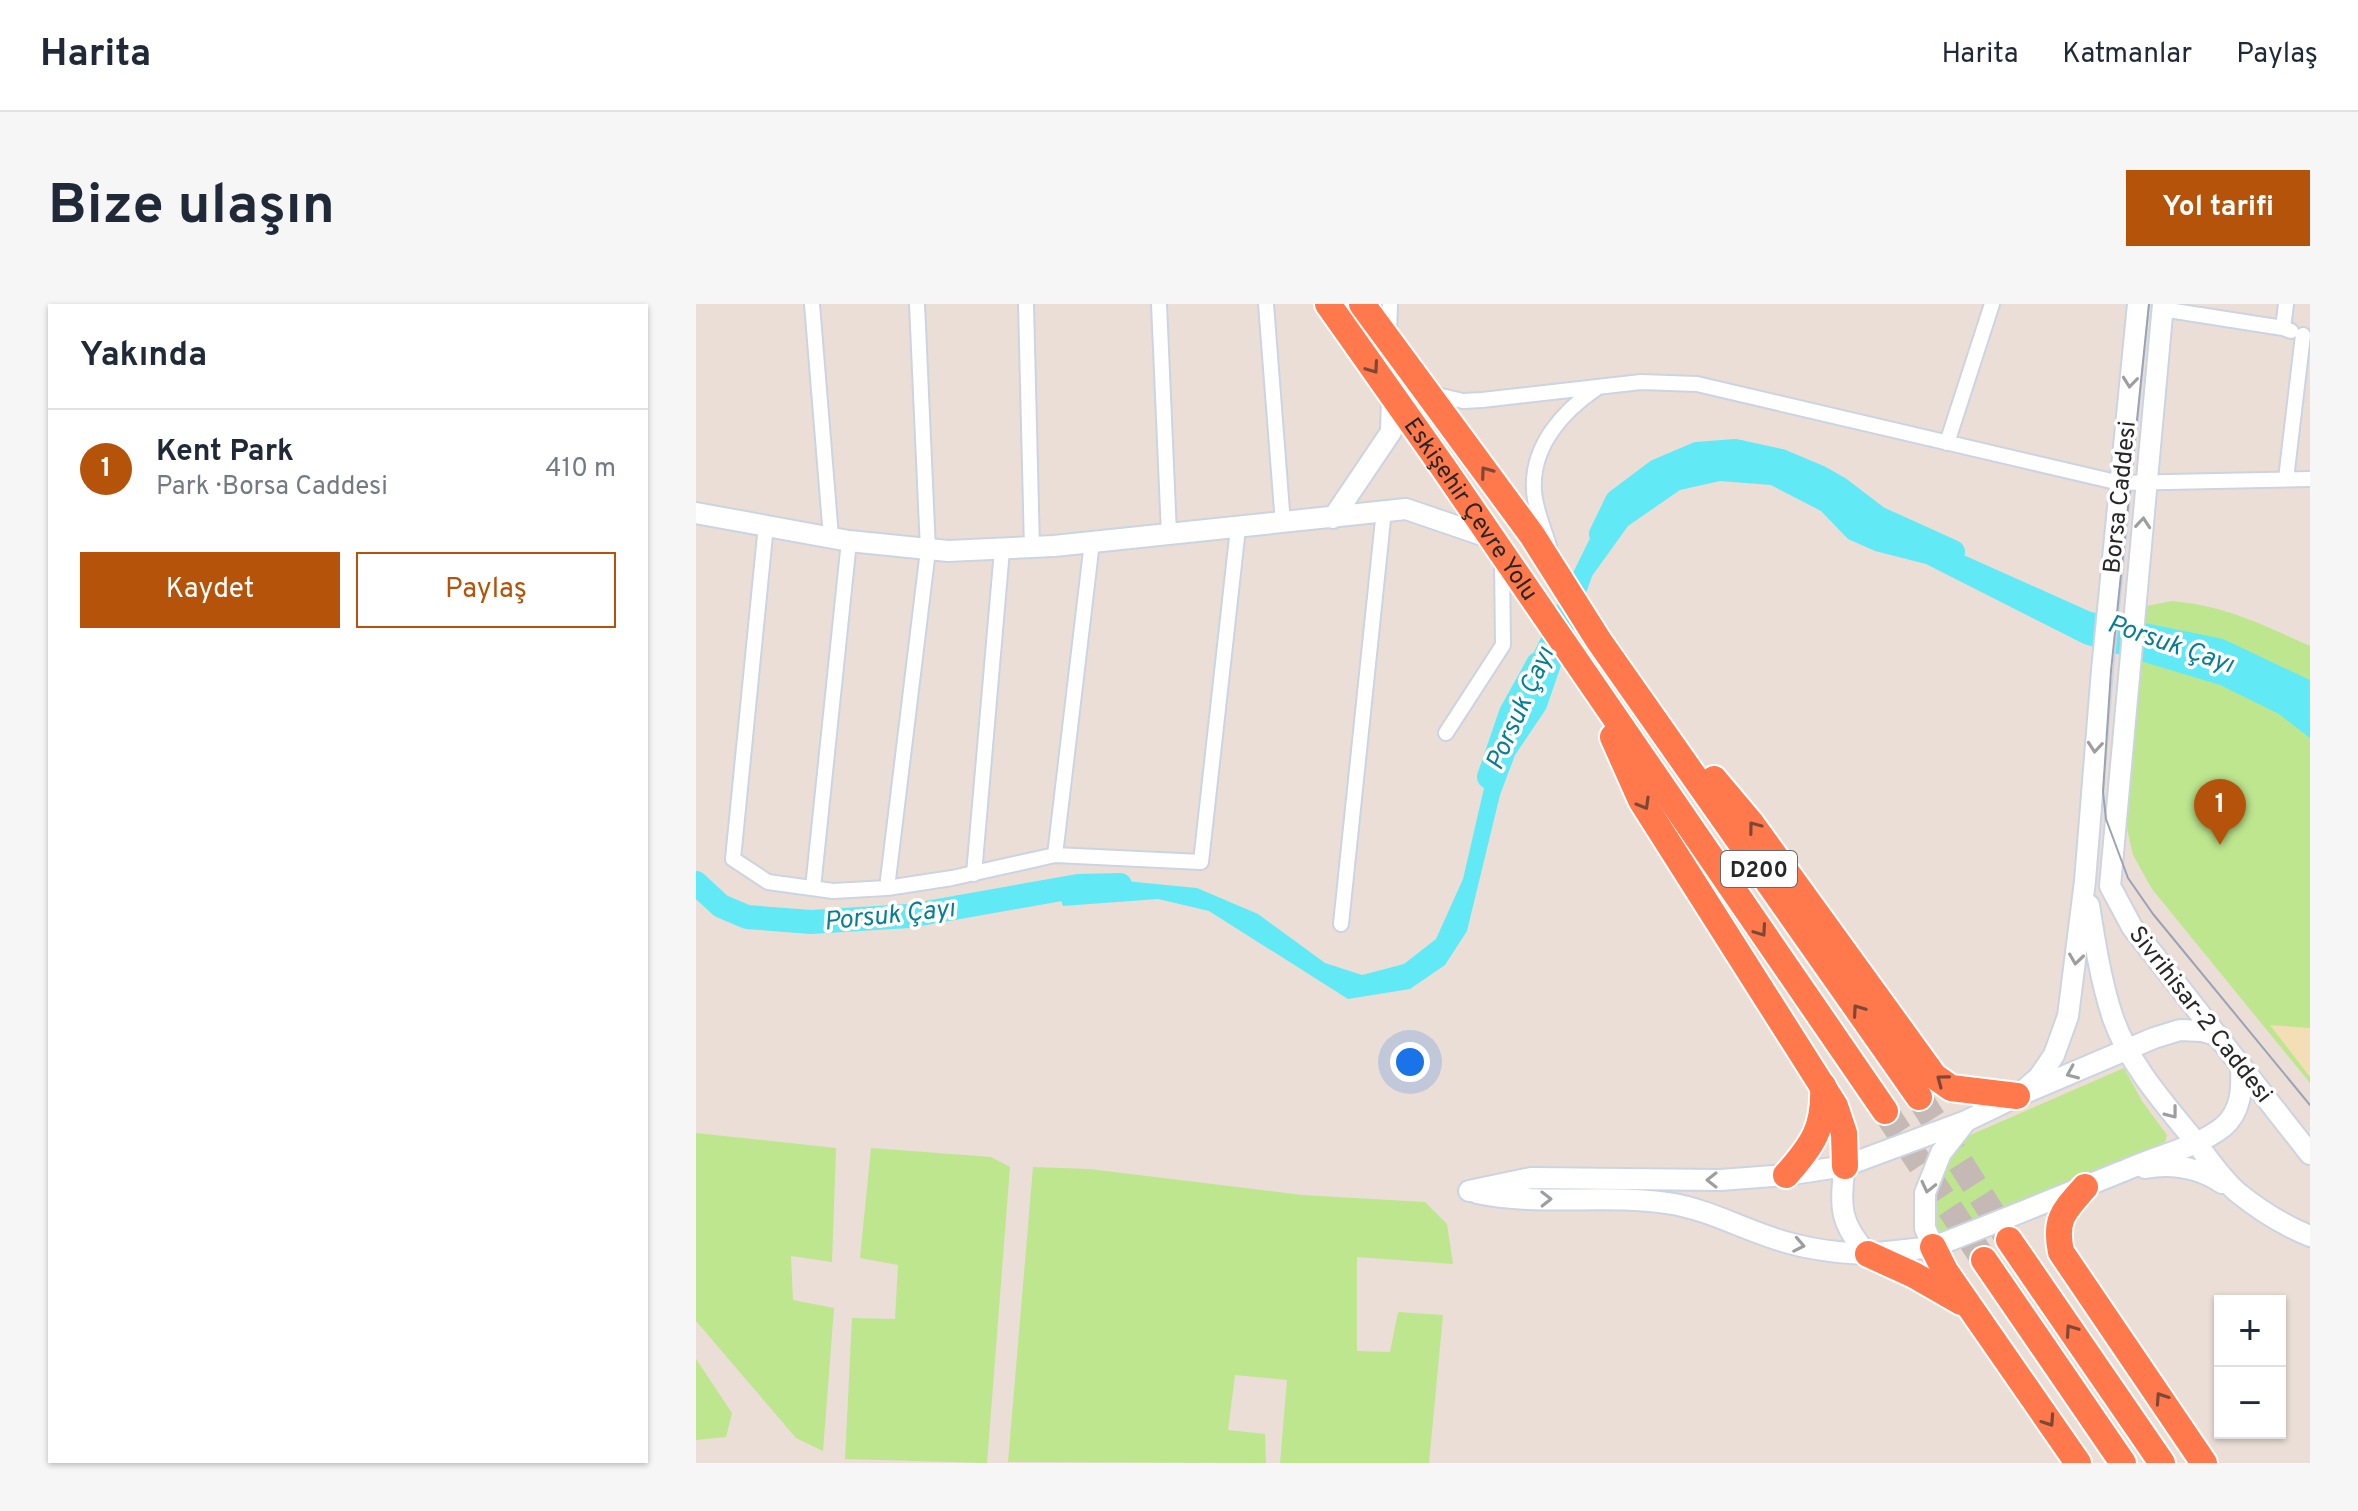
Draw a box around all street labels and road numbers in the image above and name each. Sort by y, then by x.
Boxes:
street label: Eskişehir Çevre Yolu [1396,413,1543,607]
street label: Borsa Caddesi [2098,419,2144,575]
road number: D200 [1721,851,1797,887]
street label: Sivrihisar-2 Caddesi [2121,921,2278,1110]

